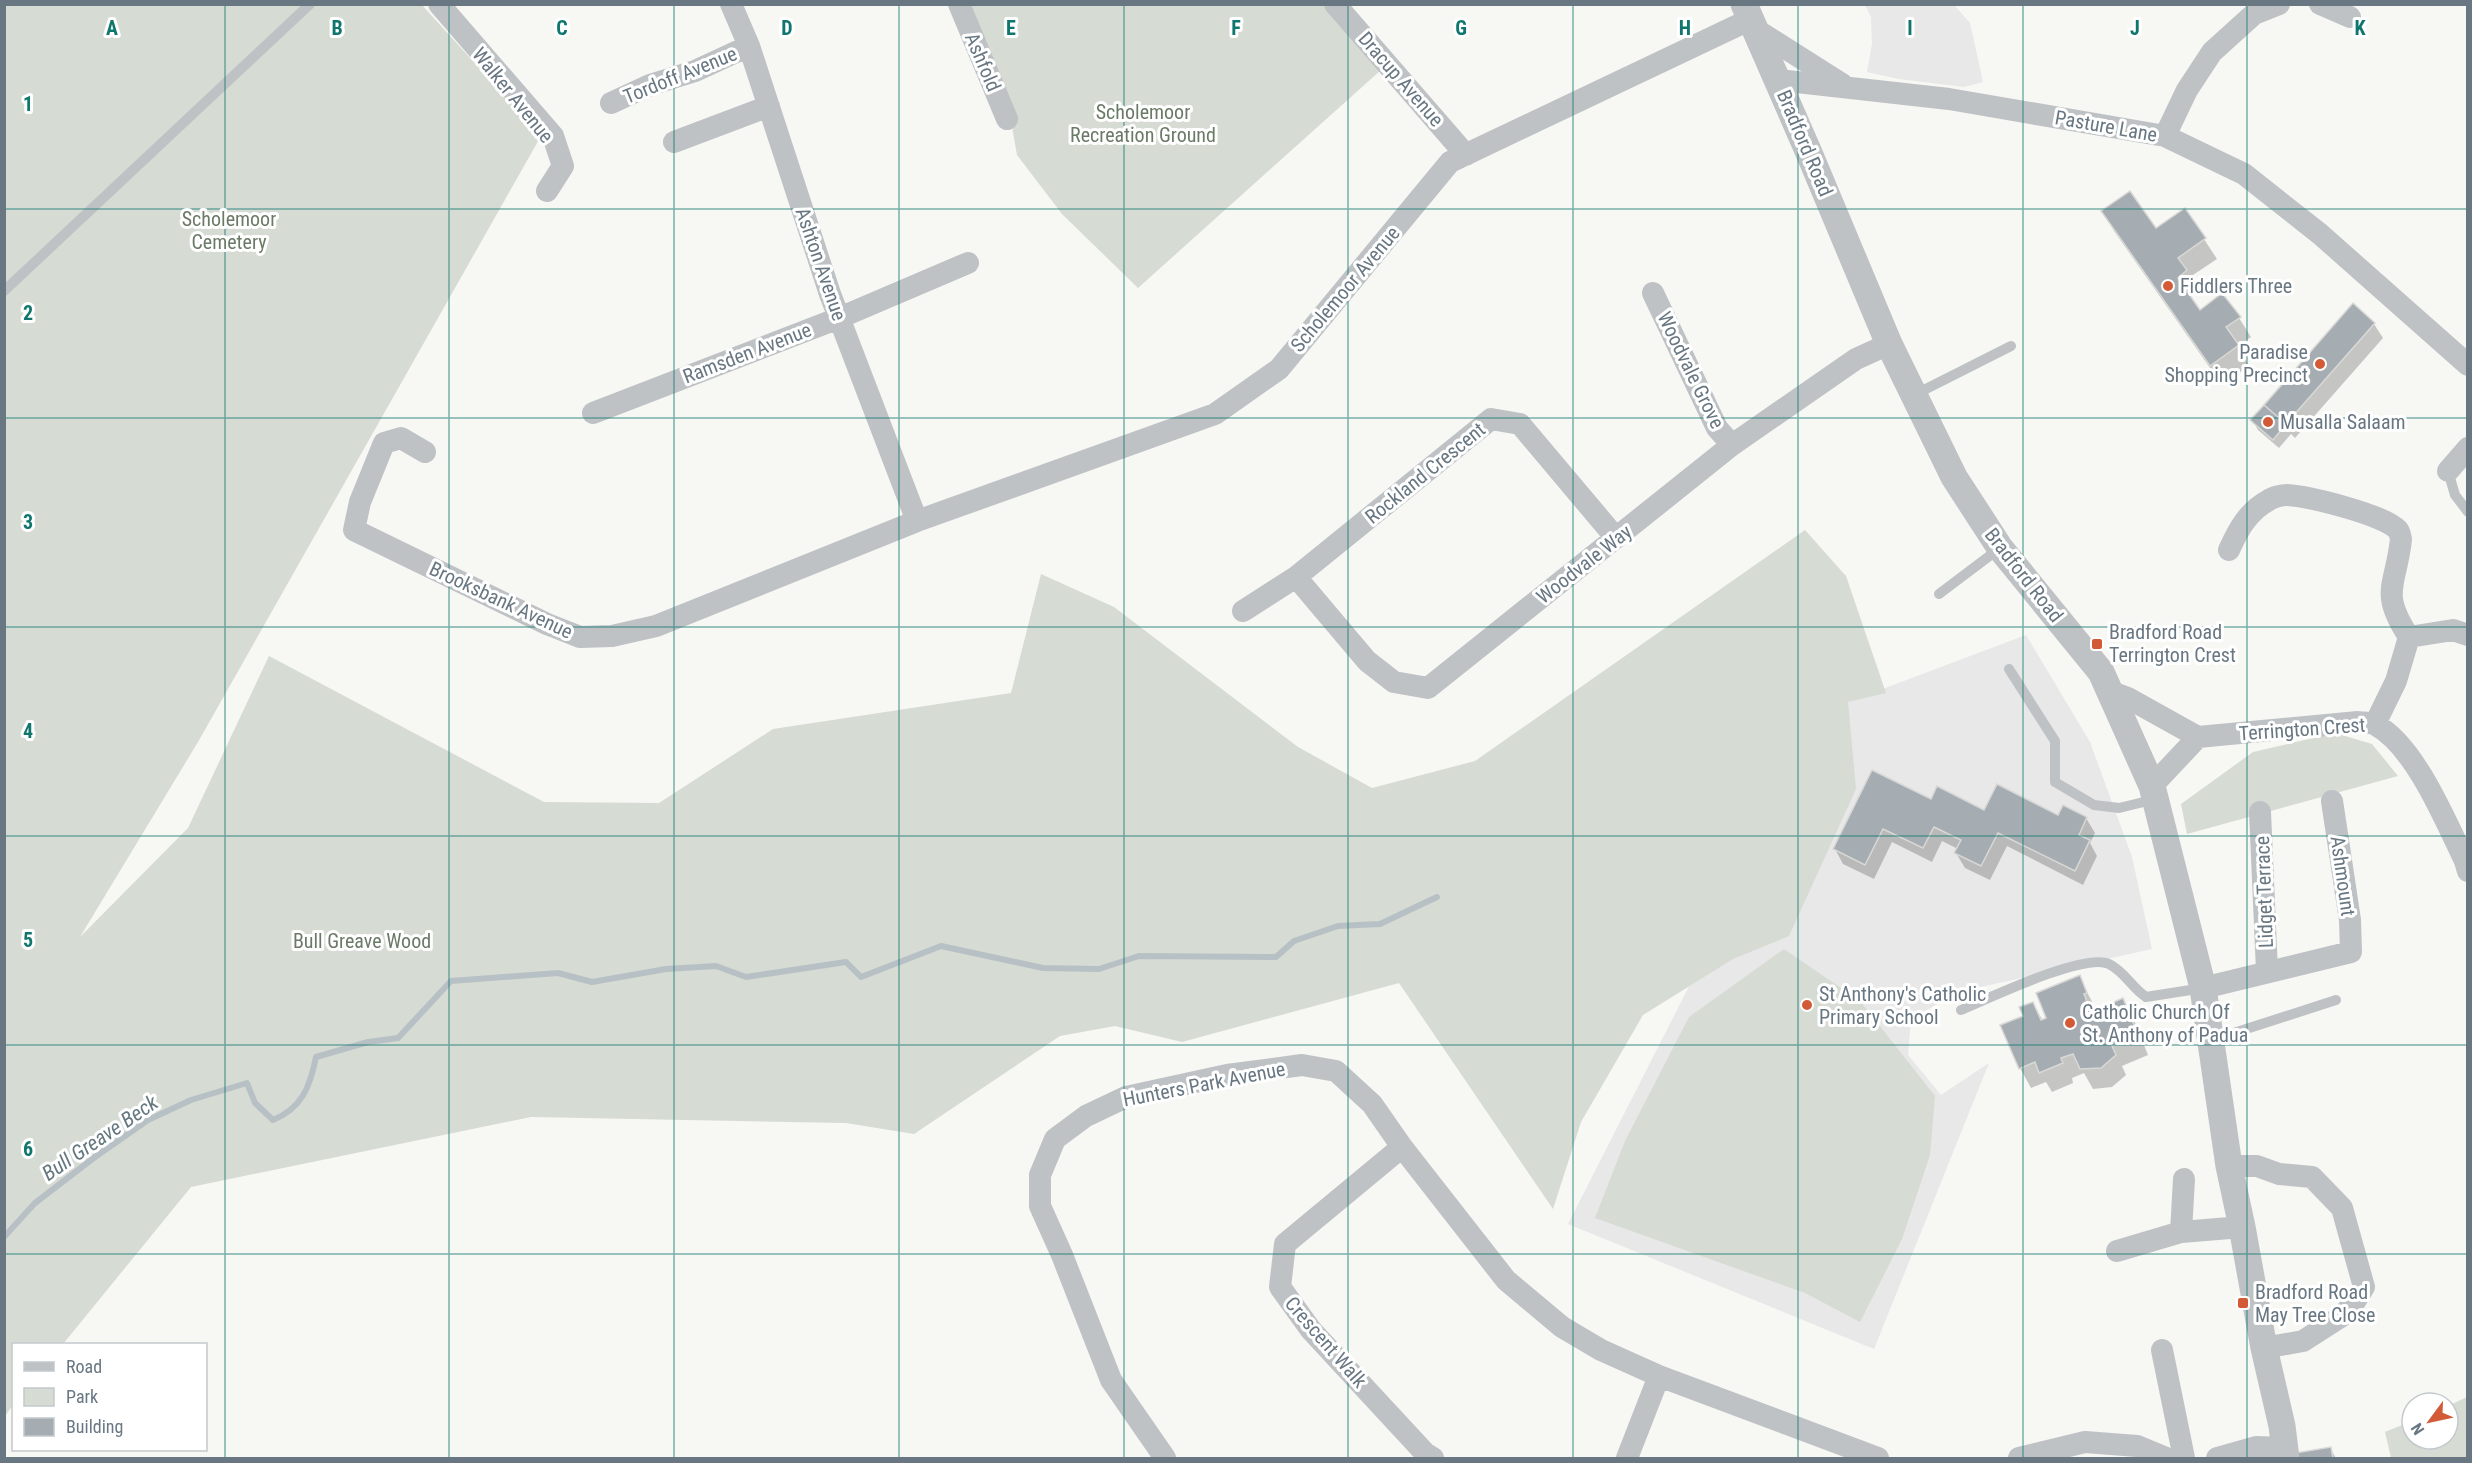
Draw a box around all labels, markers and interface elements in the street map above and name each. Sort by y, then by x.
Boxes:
text: A [106,16,118,40]
text: B [331,16,343,40]
text: C [556,16,568,40]
text: D [781,16,793,40]
text: E [1006,16,1016,40]
text: F [1231,16,1241,40]
text: G [1455,16,1467,40]
text: H [1679,16,1691,40]
text: I [1907,16,1913,40]
text: J [2130,16,2140,40]
text: K [2354,16,2366,40]
street label: Dracup Avenue [1353,27,1449,131]
street label: Ashfold [960,29,1006,95]
street label: Tordoff Avenue [620,41,740,109]
street label: Walker Avenue [467,43,559,147]
street label: Bradford Road [1772,86,1838,200]
text: 1 [23,92,33,116]
park label: Scholemoor Recreation Ground [1070,100,1216,147]
street label: Pasture Lane [2053,105,2159,147]
street label: Ashton Avenue [790,204,852,324]
park label: Scholemoor Cemetery [182,207,276,254]
street label: Scholemoor Avenue [1285,221,1405,357]
place label: Fiddlers Three [2180,274,2292,298]
marker: Fiddlers Three [2161,279,2175,293]
text: 2 [23,301,33,325]
street label: Woodvale Grove [1652,308,1730,432]
street label: Ramsden Avenue [679,318,815,388]
place label: Paradise Shopping Precinct [2164,340,2308,387]
marker: Paradise Shopping Precinct [2313,357,2327,371]
place label: Musalla Salaam [2280,410,2406,434]
marker: Musalla Salaam [2261,415,2275,429]
street label: Rockland Crescent [1360,417,1490,529]
text: 3 [23,510,33,534]
street label: Woodvale Way [1532,519,1636,609]
street label: Bradford Road [1980,523,2068,627]
street label: Brooksbank Avenue [426,556,576,644]
place label: Bradford Road Terrington Crest [2109,620,2236,667]
marker: Bradford Road Terrington Crest [2090,637,2104,651]
street label: Terrington Crest [2238,713,2366,745]
text: 4 [23,719,33,743]
street label: Ashmount [2326,834,2361,918]
street label: Lidget Terrace [2250,836,2278,948]
text: 5 [23,928,33,952]
park label: Bull Greave Wood [293,929,431,953]
place label: St Anthony's Catholic Primary School [1819,982,1986,1029]
marker: St Anthony's Catholic Primary School [1800,998,1814,1012]
place label: Catholic Church Of St. Anthony of Padua [2082,1000,2248,1047]
marker: Catholic Church Of St. Anthony of Padua [2063,1016,2077,1030]
street label: Hunters Park Avenue [1121,1057,1287,1111]
water label: Bull Greave Beck [38,1090,163,1186]
text: 6 [23,1137,33,1161]
place label: Bradford Road May Tree Close [2255,1280,2375,1327]
street label: Crescent Walk [1280,1292,1372,1392]
marker: Bradford Road May Tree Close [2236,1296,2250,1310]
legend [12,1343,207,1451]
text: Road [66,1356,102,1377]
text: Park [66,1386,98,1407]
north arrow [2400,1391,2460,1451]
text: Building [66,1416,123,1437]
text: N [2407,1420,2428,1438]

